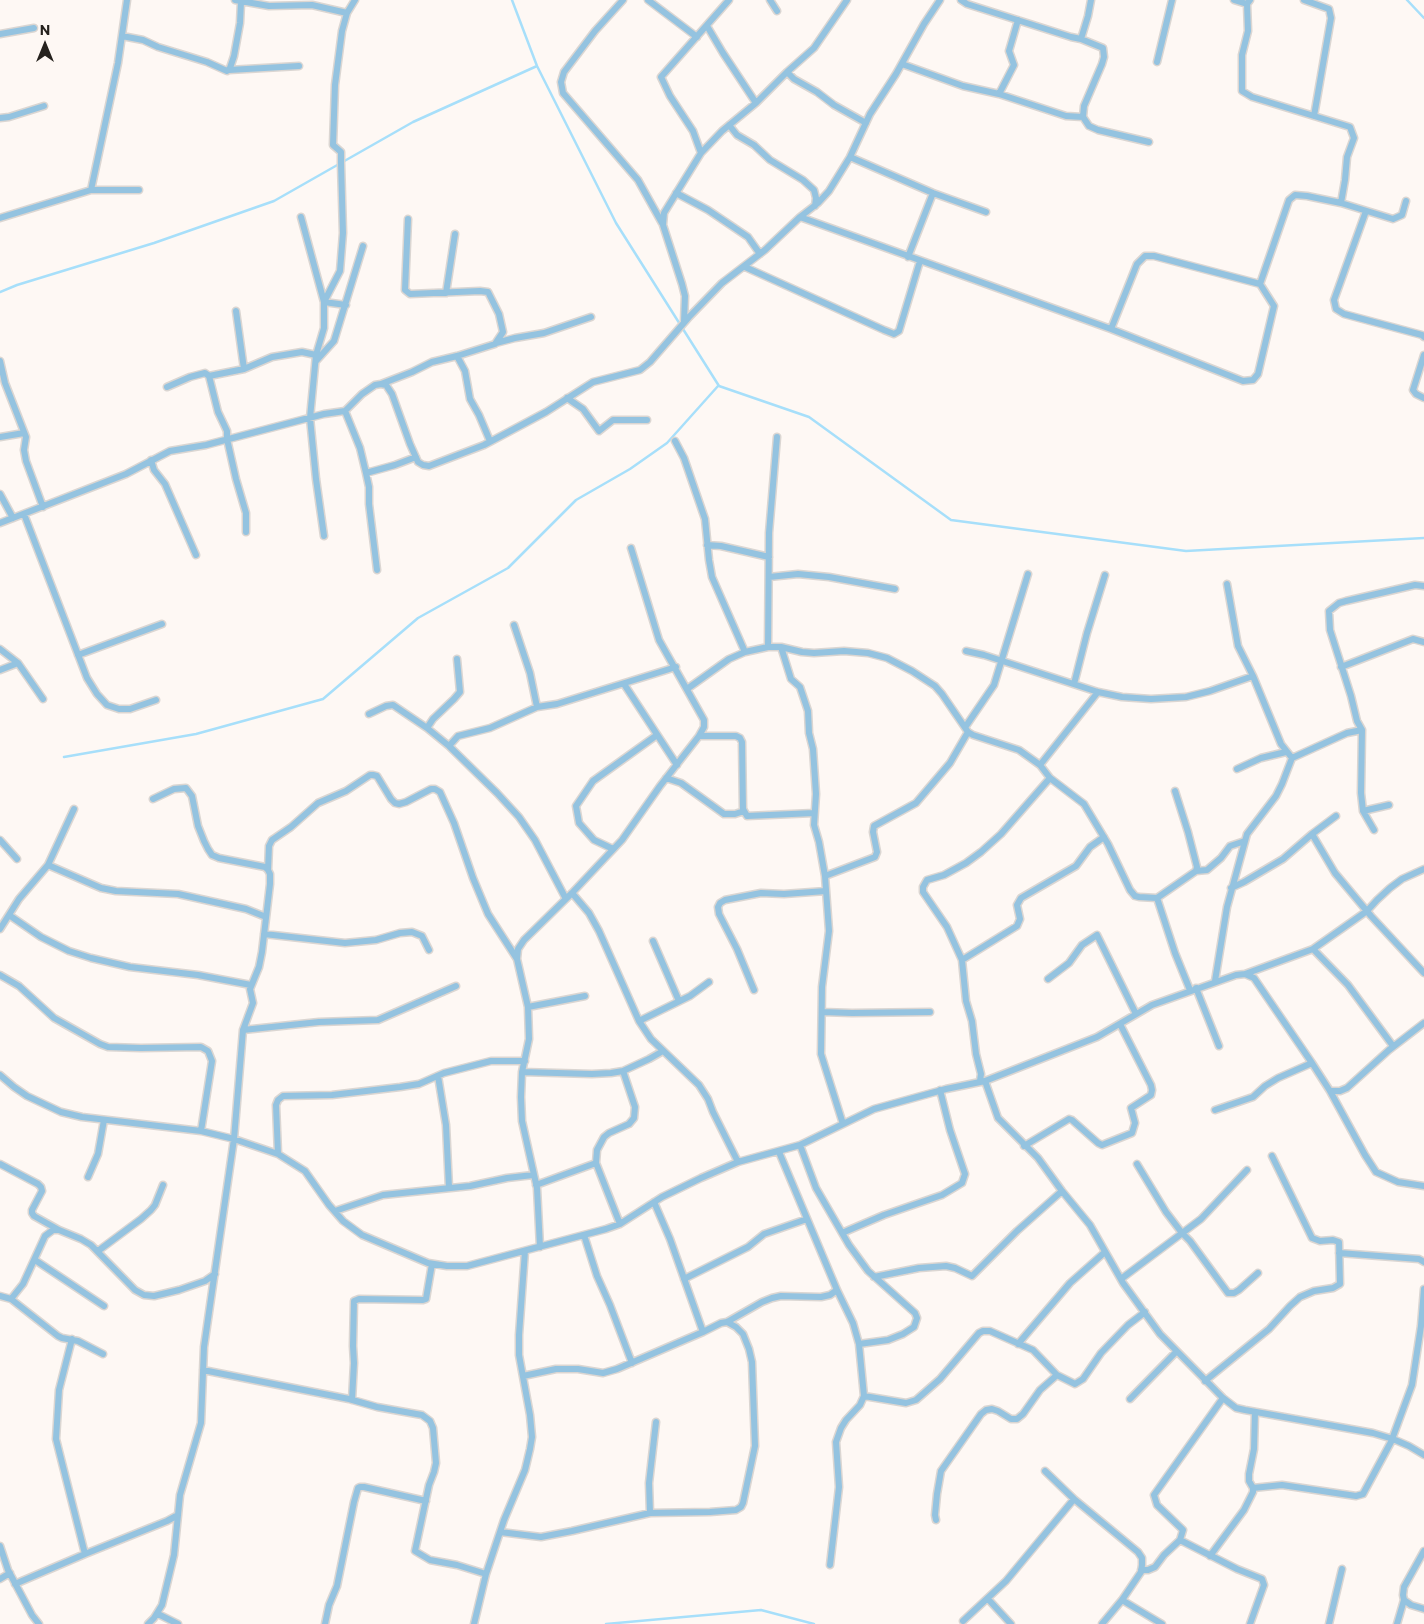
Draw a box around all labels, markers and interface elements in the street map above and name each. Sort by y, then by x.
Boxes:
north arrow [20,20,70,70]
text: N [40,21,50,38]

